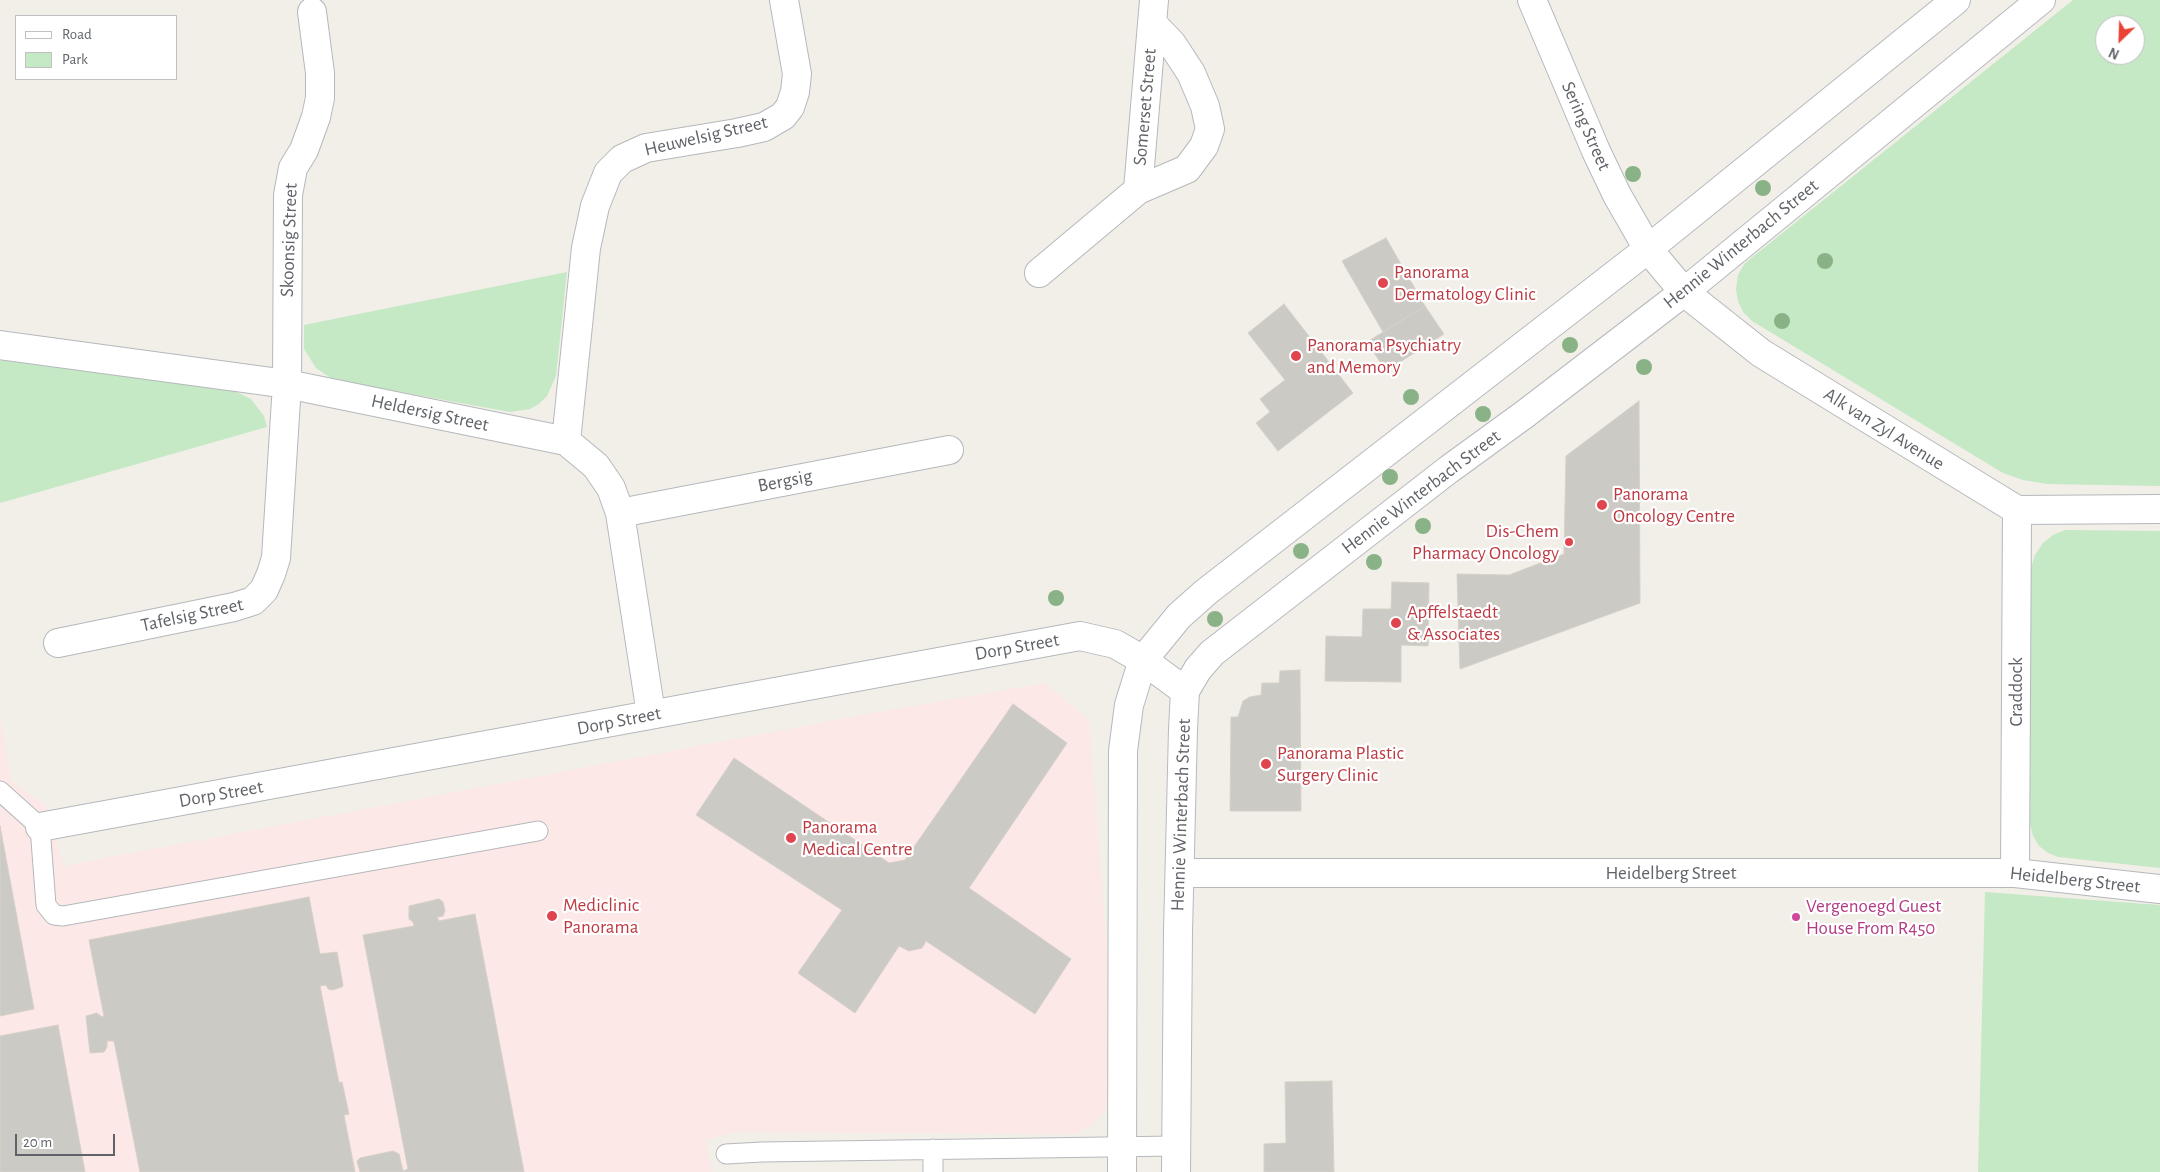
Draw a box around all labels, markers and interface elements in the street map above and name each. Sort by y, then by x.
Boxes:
legend [15,15,178,80]
north arrow [2095,15,2145,65]
text: Road [62,27,92,42]
text: N [2107,44,2122,61]
street label: Somerset Street [1129,47,1161,167]
text: Park [62,52,88,67]
street label: Sering Street [1556,78,1616,174]
street label: Heuwelsig Street [642,111,770,161]
street label: Hennie Winterbach Street [1659,174,1823,314]
street label: Skoonsig Street [276,183,302,297]
place label: Panorama Dermatology Clinic [1394,261,1536,305]
marker: Panorama Dermatology Clinic [1376,276,1390,290]
place label: Panorama Psychiatry and Memory [1307,334,1461,378]
marker: Panorama Psychiatry and Memory [1289,349,1303,363]
street label: Alk van Zyl Avenue [1820,383,1948,475]
street label: Heldersig Street [369,389,491,437]
street label: Hennie Winterbach Street [1337,425,1505,559]
street label: Bergsig [756,465,814,497]
place label: Panorama Oncology Centre [1613,483,1735,527]
marker: Panorama Oncology Centre [1595,498,1609,512]
place label: Dis-Chem Pharmacy Oncology [1412,520,1559,564]
marker: Dis-Chem Pharmacy Oncology [1563,536,1575,548]
street label: Tafelsig Street [139,593,245,637]
place label: Apffelstaedt & Associates [1407,601,1500,645]
marker: Apffelstaedt & Associates [1389,616,1403,630]
street label: Dorp Street [973,628,1061,666]
street label: Craddock [2005,657,2027,727]
street label: Dorp Street [575,702,663,740]
street label: Hennie Winterbach Street [1166,718,1196,912]
place label: Panorama Plastic Surgery Clinic [1277,742,1404,786]
marker: Panorama Plastic Surgery Clinic [1259,757,1273,771]
street label: Dorp Street [177,775,265,813]
place label: Panorama Medical Centre [802,816,913,860]
marker: Panorama Medical Centre [784,831,798,845]
street label: Heidelberg Street [1605,862,1737,884]
street label: Heidelberg Street [2009,862,2141,898]
place label: Mediclinic Panorama [563,894,639,938]
place label: Vergenoegd Guest House From R450 [1806,895,1941,939]
marker: Mediclinic Panorama [545,909,559,923]
marker: Vergenoegd Guest House From R450 [1790,911,1802,923]
scale bar [18,1124,118,1156]
text: 20 m [23,1135,52,1150]

